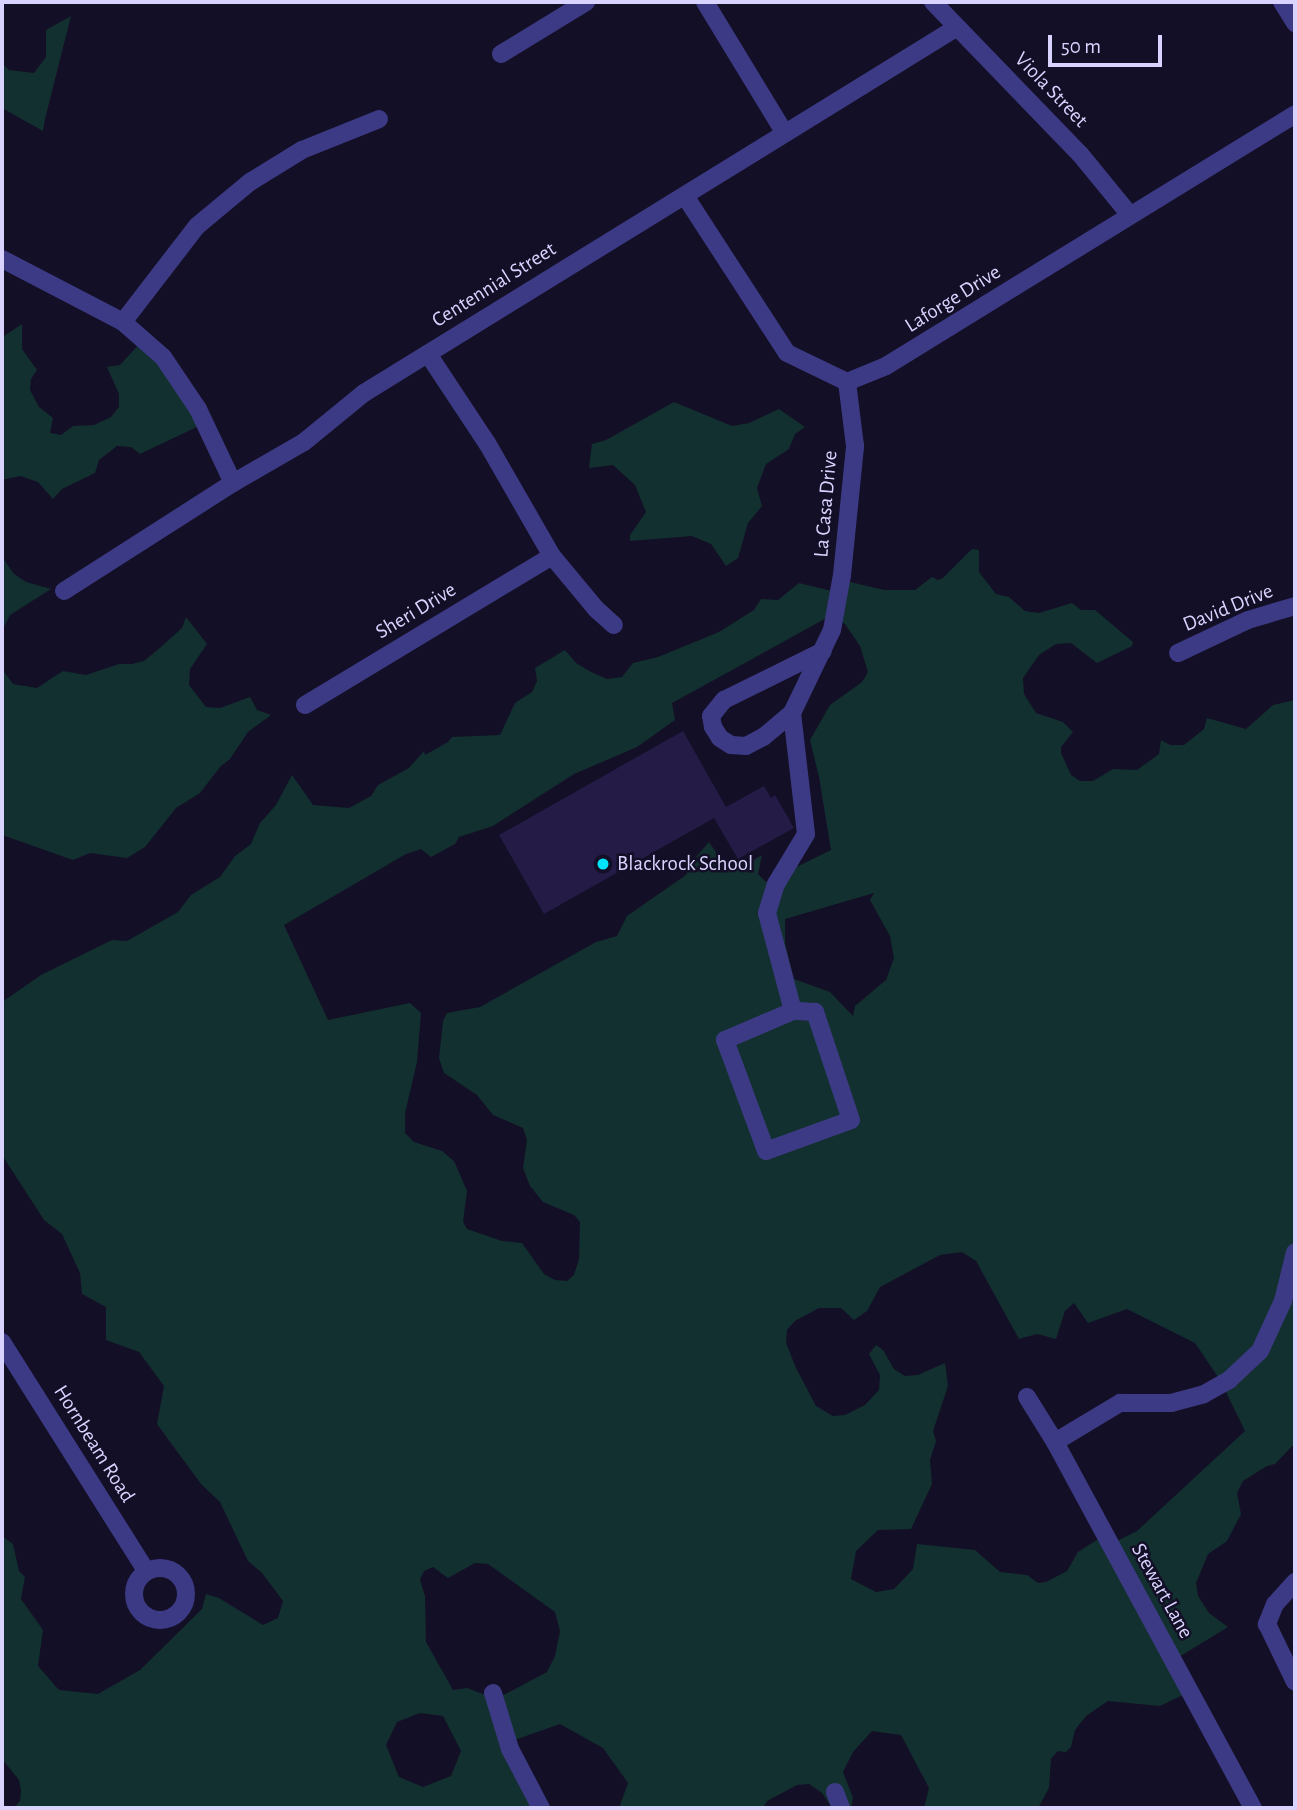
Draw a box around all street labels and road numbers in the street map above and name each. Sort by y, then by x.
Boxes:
street label: Viola Street [1009,47,1093,133]
street label: Centennial Street [427,237,561,333]
street label: Laforge Drive [900,260,1006,338]
street label: La Casa Drive [809,450,843,558]
street label: Sheri Drive [371,577,461,645]
street label: David Drive [1179,579,1277,637]
street label: Hornbeam Road [48,1381,140,1507]
street label: Stewart Lane [1126,1539,1198,1643]

